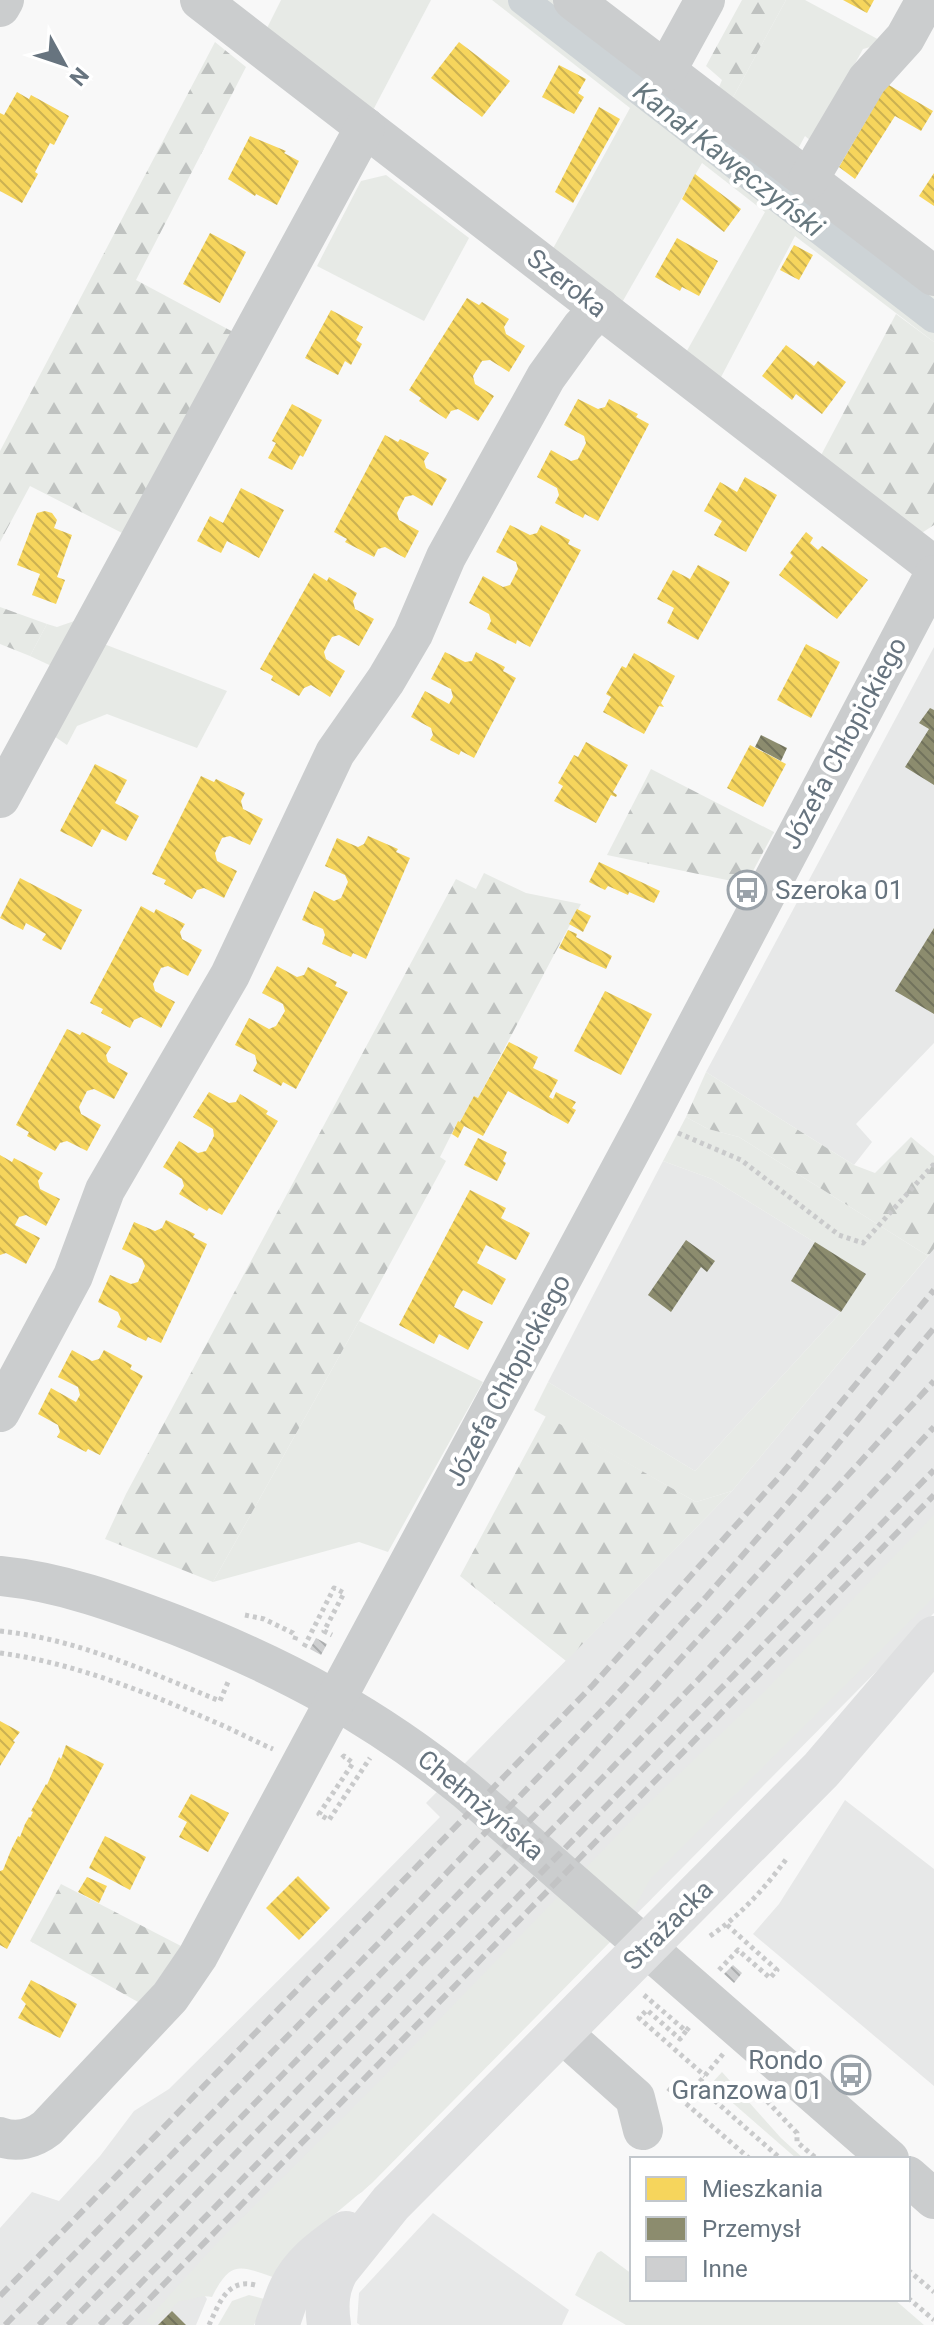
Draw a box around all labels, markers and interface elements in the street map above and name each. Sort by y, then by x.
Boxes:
north arrow [24,24,104,104]
text: N [64,63,94,91]
water label: Kanał Kawęczyński [627,75,831,244]
street label: Szeroka [521,243,613,323]
street label: Józefa Chłopickiego [775,632,913,854]
bus stop icon: Szeroka 01 [726,869,768,911]
place label: Szeroka 01 [775,875,903,905]
street label: Józefa Chłopickiego [439,1269,577,1491]
street label: Chełmżyńska [412,1744,550,1866]
street label: Strażacka [617,1874,719,1976]
place label: Rondo Granzowa 01 [672,2045,823,2105]
bus stop icon: Rondo Granzowa 01 [830,2054,872,2096]
legend [630,2157,910,2301]
text: Mieszkania [702,2175,823,2203]
text: Przemysł [702,2215,802,2243]
text: Inne [702,2255,748,2283]

